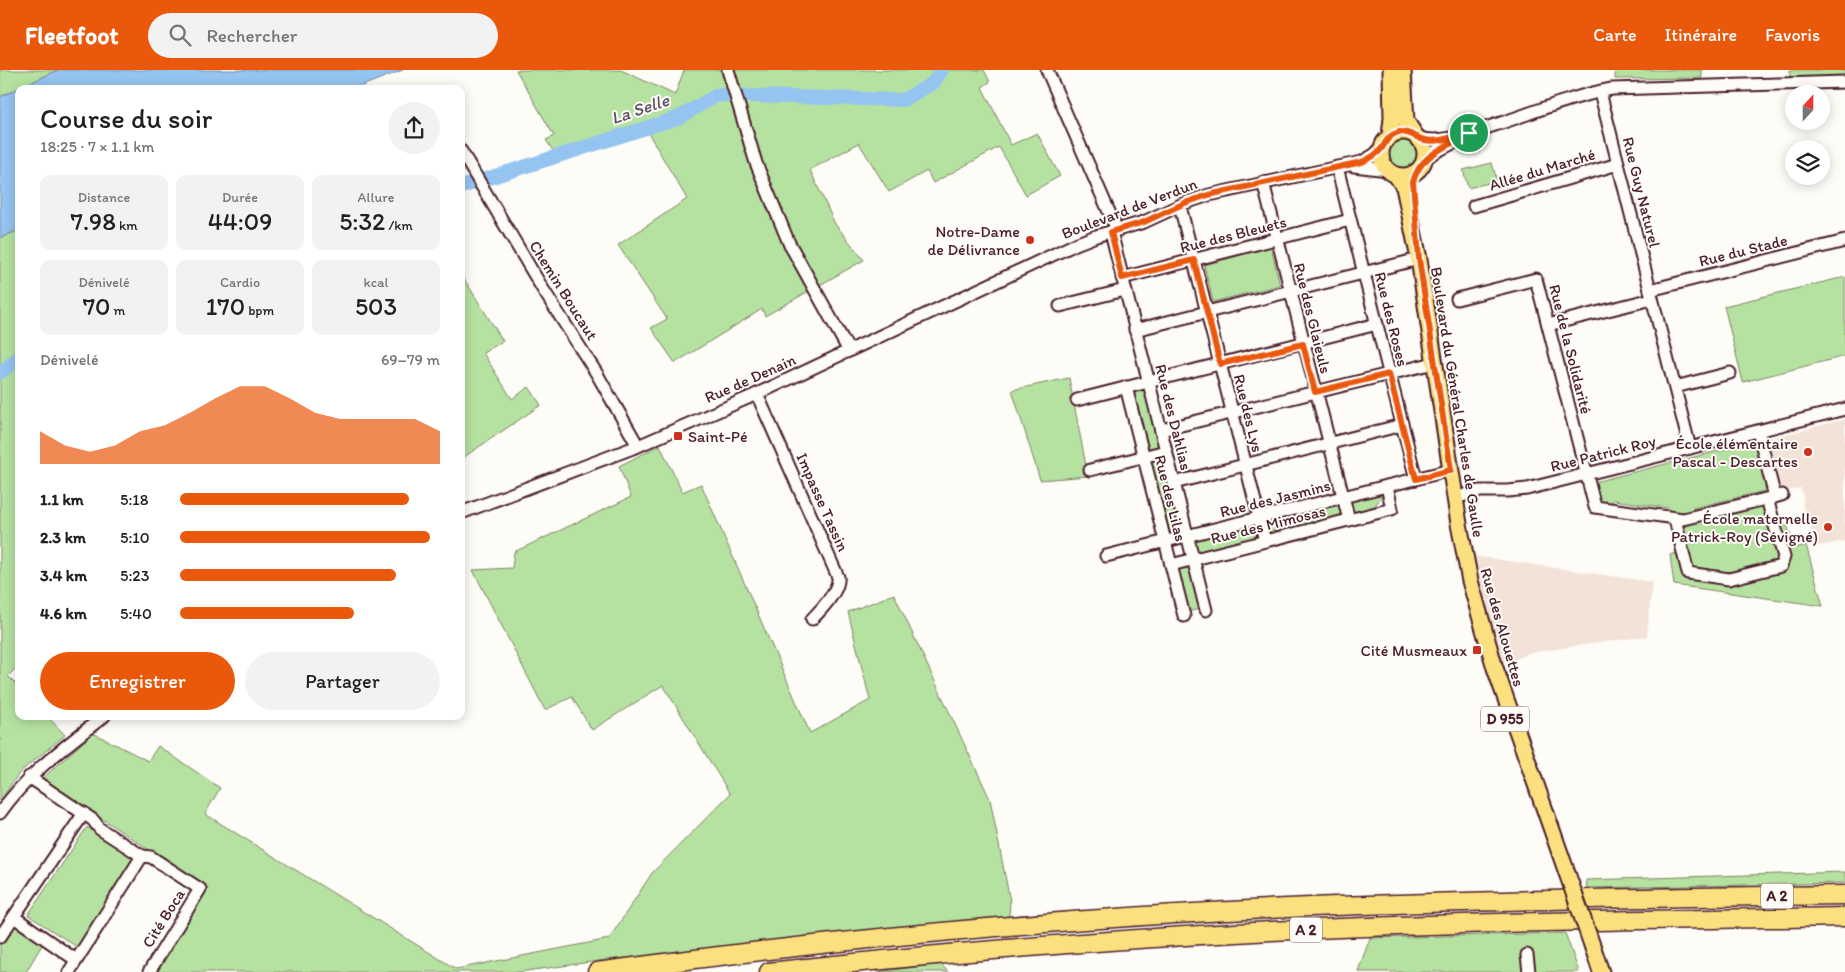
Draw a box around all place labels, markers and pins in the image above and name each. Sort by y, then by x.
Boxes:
pin [1448,112,1490,154]
place label: Notre-Dame de Délivrance [927,222,1020,259]
marker: Notre-Dame de Délivrance [1024,234,1036,246]
place label: Saint-Pé [688,427,748,446]
marker: Saint-Pé [672,430,684,442]
place label: École élémentaire Pascal - Descartes [1672,434,1798,471]
marker: École élémentaire Pascal - Descartes [1802,446,1814,458]
place label: École maternelle Patrick-Roy (Sévigné) [1671,509,1818,546]
marker: École maternelle Patrick-Roy (Sévigné) [1822,521,1834,533]
place label: Cité Musmeaux [1360,641,1467,660]
marker: Cité Musmeaux [1471,644,1483,656]

